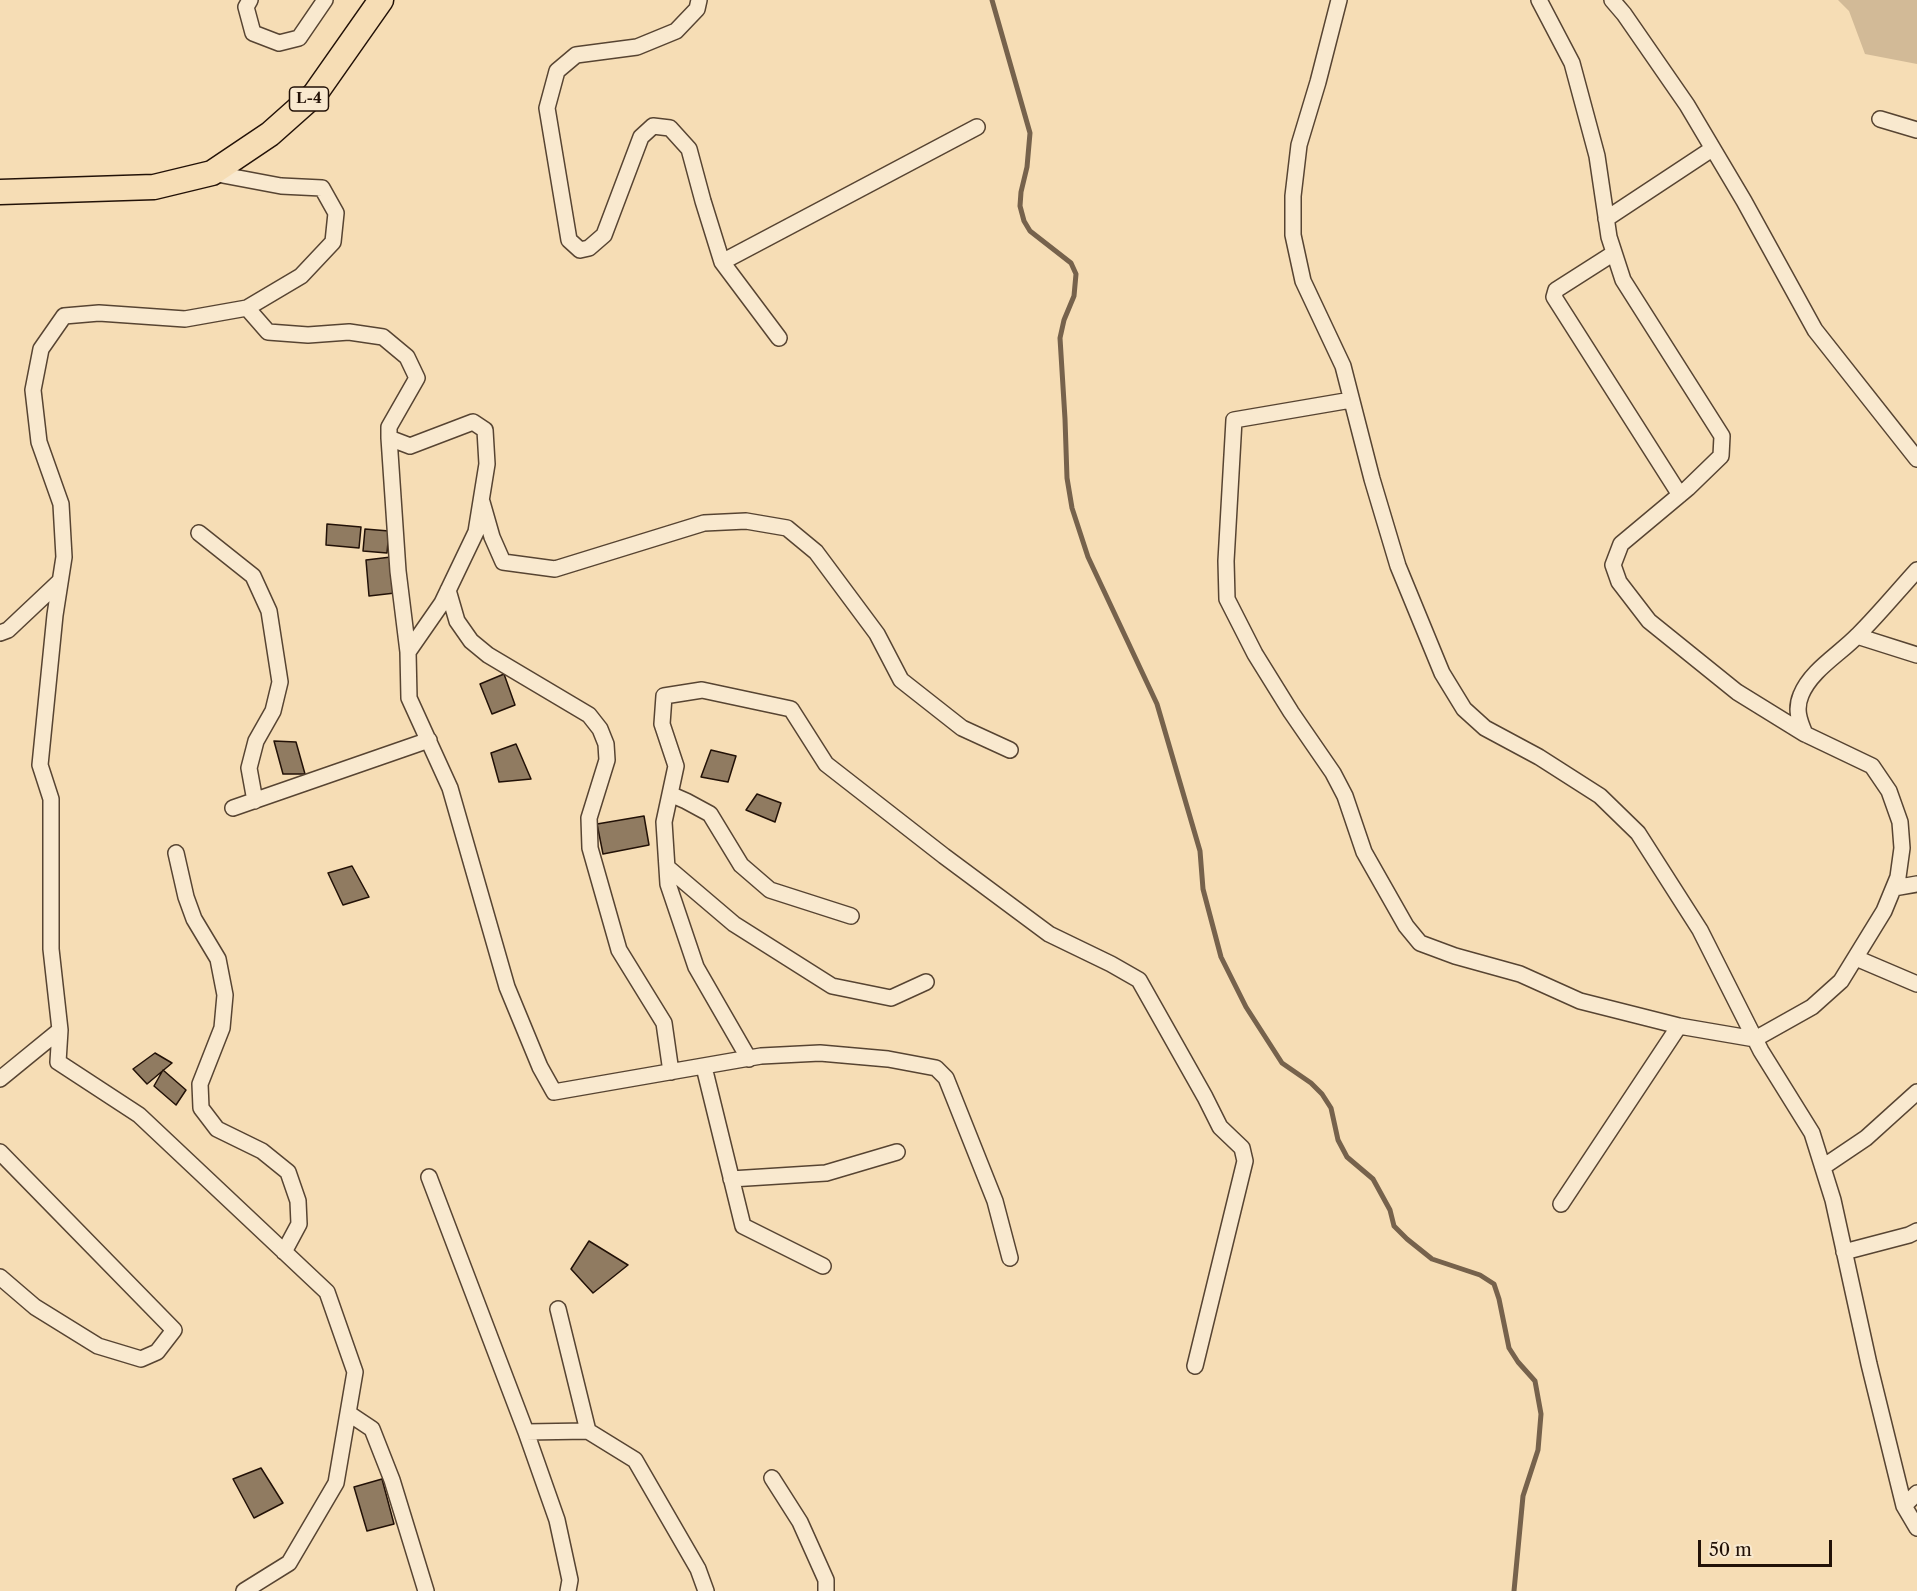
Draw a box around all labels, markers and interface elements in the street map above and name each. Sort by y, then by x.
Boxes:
road number: L-4 [290,87,328,111]
scale bar [1701,1528,1834,1566]
text: 50 m [1709,1539,1752,1561]

